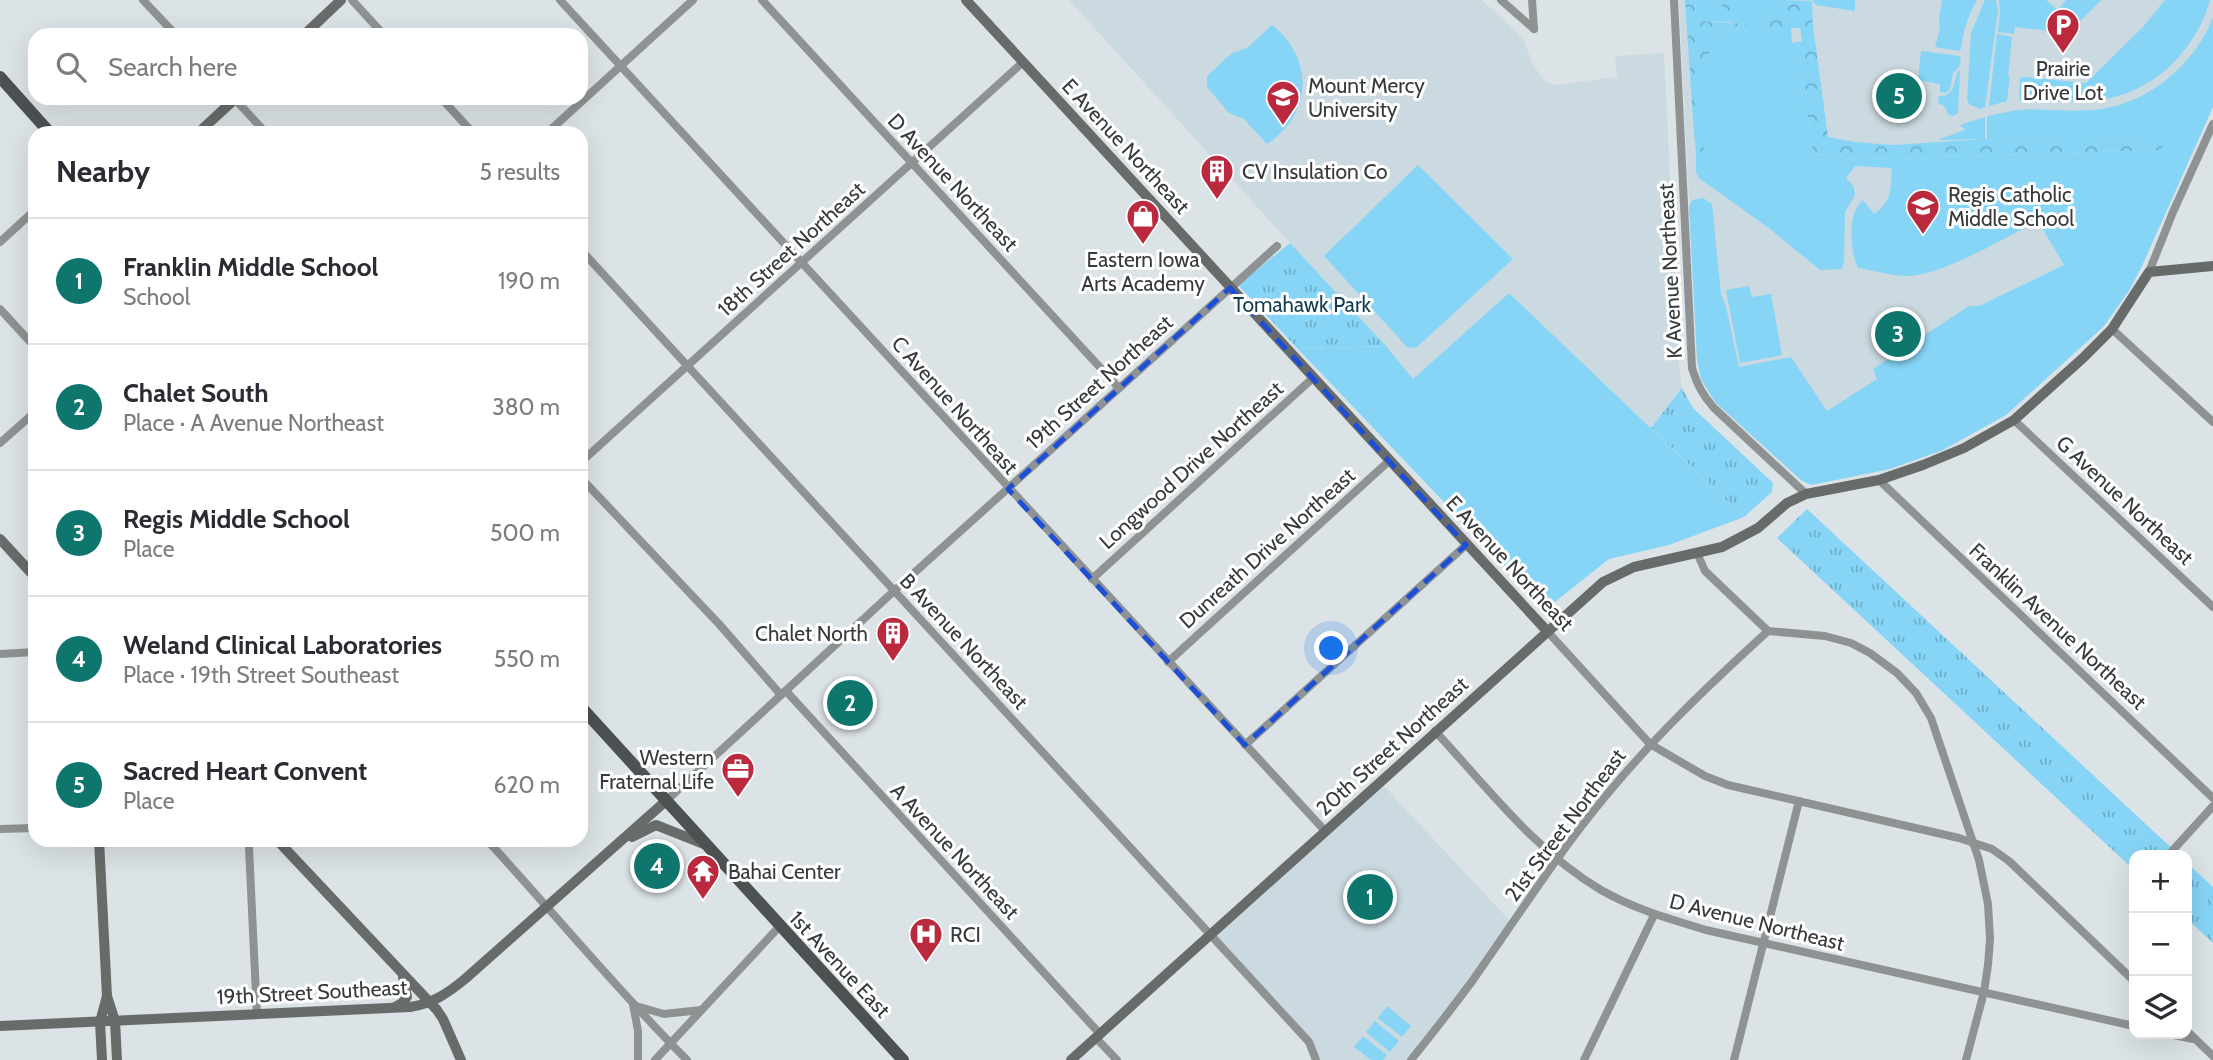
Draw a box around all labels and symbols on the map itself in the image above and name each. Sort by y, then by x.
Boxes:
parking icon: Prairie Drive Lot [2044,6,2082,55]
place label: Prairie Drive Lot [2023,56,2103,105]
pin: 5 [1876,70,1922,122]
street label: E Avenue Northeast [1057,73,1195,219]
place label: Mount Mercy University [1308,73,1425,122]
school or university icon: Mount Mercy University [1264,78,1302,127]
street label: D Avenue Northeast [883,108,1023,256]
building icon: CV Insulation Co [1198,152,1236,201]
place label: CV Insulation Co [1242,159,1388,184]
street label: 18th Street Northeast [712,176,870,322]
place label: Regis Catholic Middle School [1948,182,2074,231]
street label: K Avenue Northeast [1653,183,1687,359]
school or university icon: Regis Catholic Middle School [1904,187,1942,236]
shop icon: Eastern Iowa Arts Academy [1124,197,1162,246]
place label: Eastern Iowa Arts Academy [1081,247,1205,296]
park label: Tomahawk Park [1233,292,1372,317]
pin: 3 [1875,308,1921,360]
street label: 19th Street Northeast [1021,310,1177,454]
street label: C Avenue Northeast [887,331,1023,479]
street label: Longwood Drive Northeast [1094,376,1288,554]
street label: G Avenue Northeast [2051,430,2199,570]
street label: Dunreath Drive Northeast [1174,463,1360,633]
street label: E Avenue Northeast [1441,490,1579,636]
street label: Franklin Avenue Northeast [1964,538,2152,714]
street label: B Avenue Northeast [895,568,1033,714]
building icon: Chalet North [874,614,912,663]
place label: Chalet North [755,621,868,646]
your location [1314,631,1348,665]
street label: 20th Street Northeast [1311,671,1473,821]
pin: 2 [827,677,873,729]
street label: 21st Street Northeast [1499,744,1631,906]
place label: Western Fraternal Life [599,745,714,794]
office icon: Western Fraternal Life [719,750,757,799]
street label: A Avenue Northeast [886,778,1024,924]
pin: 4 [634,840,680,892]
temple icon: Bahai Center [684,852,722,901]
place label: Bahai Center [728,859,841,884]
pin: 1 [1347,871,1393,923]
street label: D Avenue Northeast [1667,888,1847,956]
street label: 1st Avenue East [784,906,896,1022]
hospital icon: RCI [907,915,945,964]
place label: RCI [950,922,981,947]
street label: 19th Street Southeast [216,975,408,1009]

